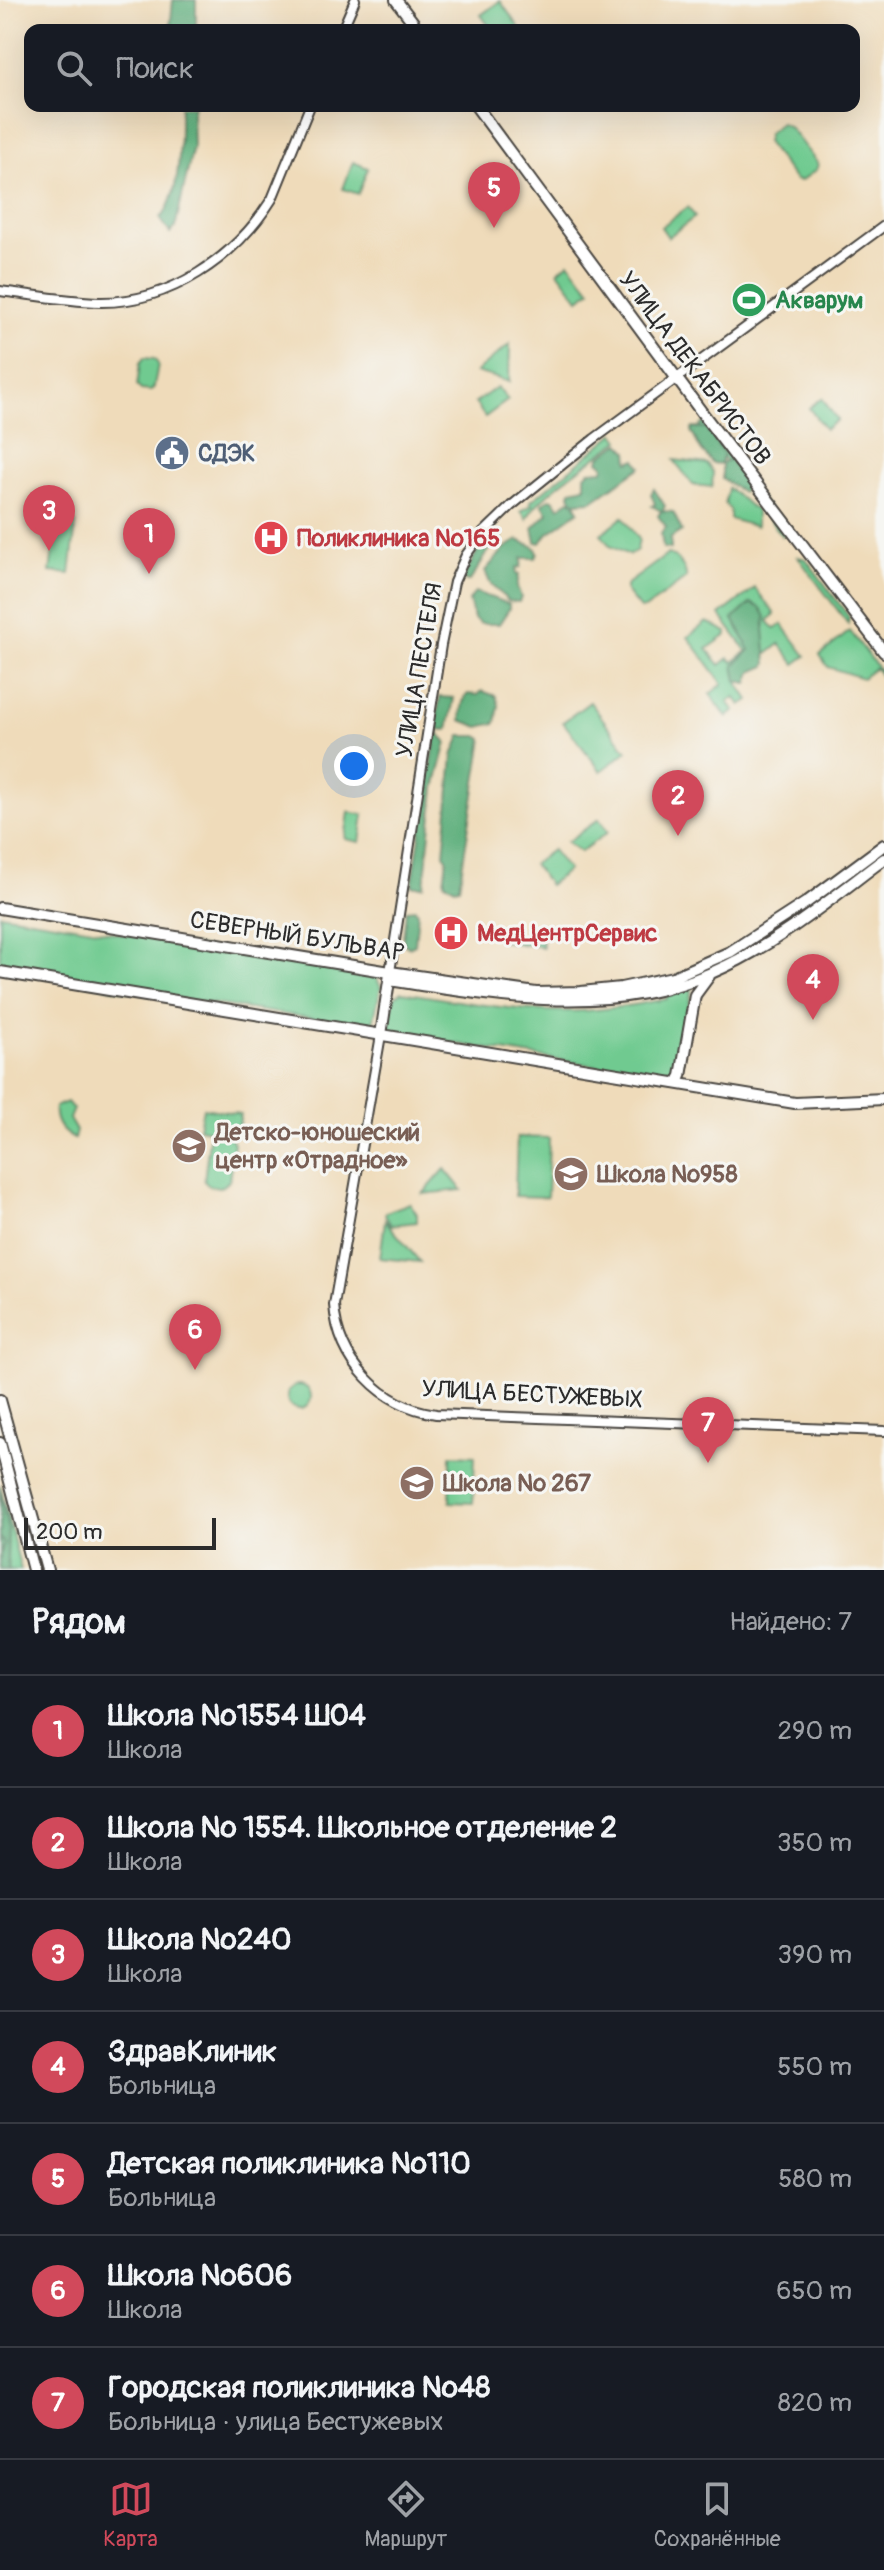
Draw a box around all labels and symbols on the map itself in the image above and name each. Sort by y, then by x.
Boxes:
pin: 5 [468,162,520,228]
street label: УЛИЦА ДЕКАБРИСТОВ [612,266,777,471]
sports icon: Акварум [730,281,768,319]
place label: Акварум [775,286,863,315]
public building icon: СДЭК [153,434,191,472]
place label: СДЭК [198,439,255,468]
pin: 3 [23,485,75,551]
pin: 1 [123,508,175,574]
hospital icon: Поликлиника №165 [252,519,290,557]
place label: Поликлиника №165 [297,524,500,553]
street label: УЛИЦА ПЕСТЕЛЯ [390,581,449,760]
your location [334,746,374,786]
pin: 2 [652,770,704,836]
street label: СЕВЕРНЫЙ БУЛЬВАР [188,905,406,968]
hospital icon: МедЦентрСервис [432,914,470,952]
place label: МедЦентрСервис [477,919,657,948]
pin: 4 [787,954,839,1020]
place label: Детско-юношеский центр «Отрадное» [213,1118,420,1175]
school or university icon: Детско-юношеский центр «Отрадное» [170,1127,208,1165]
school or university icon: Школа №958 [552,1155,590,1193]
place label: Школа №958 [596,1160,737,1189]
pin: 6 [169,1304,221,1370]
street label: УЛИЦА БЕСТУЖЕВЫХ [421,1374,643,1415]
pin: 7 [682,1397,734,1463]
school or university icon: Школа № 267 [398,1464,436,1502]
place label: Школа № 267 [442,1469,591,1498]
scale bar [24,1514,216,1550]

